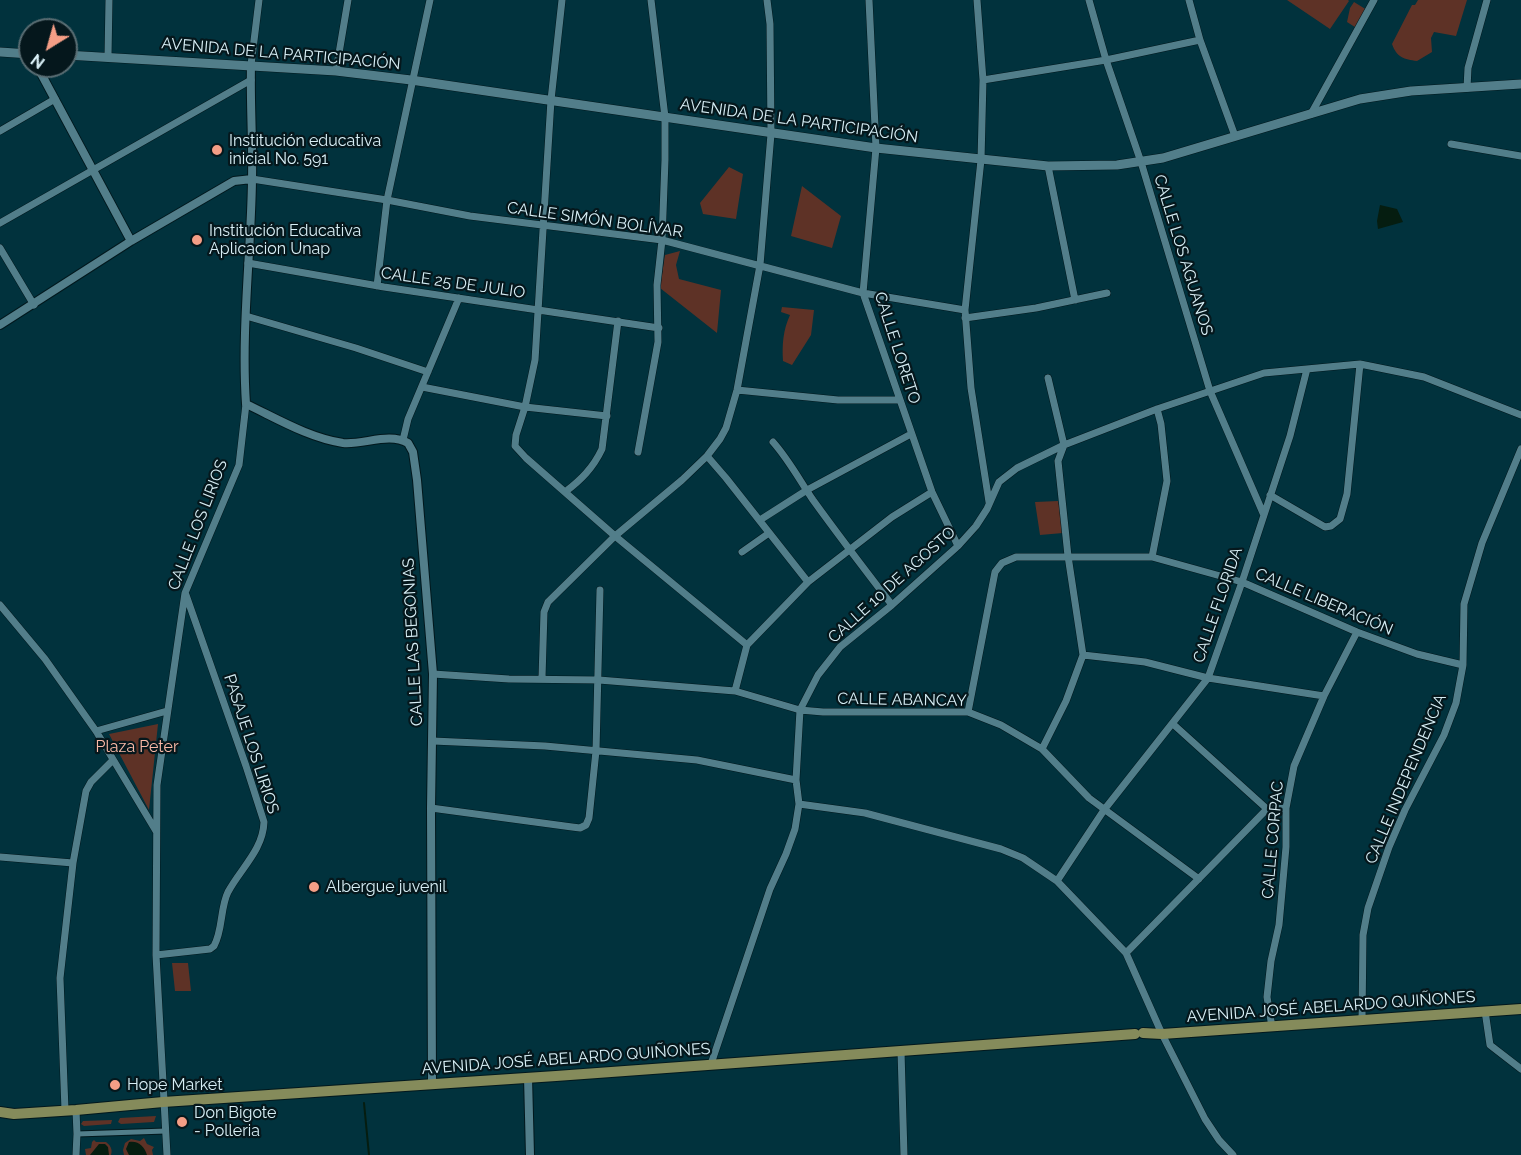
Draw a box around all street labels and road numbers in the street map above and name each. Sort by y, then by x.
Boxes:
street label: AVENIDA DE LA PARTICIPACIÓN [161,34,401,74]
street label: AVENIDA DE LA PARTICIPACIÓN [679,95,919,147]
street label: CALLE LOS AGUANOS [1149,172,1217,338]
street label: CALLE SIMÓN BOLÍVAR [506,198,684,242]
street label: CALLE 25 DE JULIO [380,263,526,303]
street label: CALLE LORETO [870,290,924,406]
street label: CALLE LOS LIRIOS [164,457,232,593]
street label: CALLE 10 DE AGOSTO [824,523,960,647]
street label: CALLE FLORIDA [1189,545,1247,665]
street label: CALLE LAS BEGONIAS [399,558,427,726]
street label: CALLE LIBERACIÓN [1252,564,1396,640]
street label: PASAJE LOS LIRIOS [219,672,283,816]
street label: CALLE ABANCAY [837,689,967,711]
street label: CALLE INDEPENDENCIA [1361,691,1451,867]
street label: CALLE CORPAC [1258,780,1288,900]
street label: AVENIDA JOSÉ ABELARDO QUIÑONES [1186,987,1476,1027]
street label: AVENIDA JOSÉ ABELARDO QUIÑONES [421,1039,711,1079]

